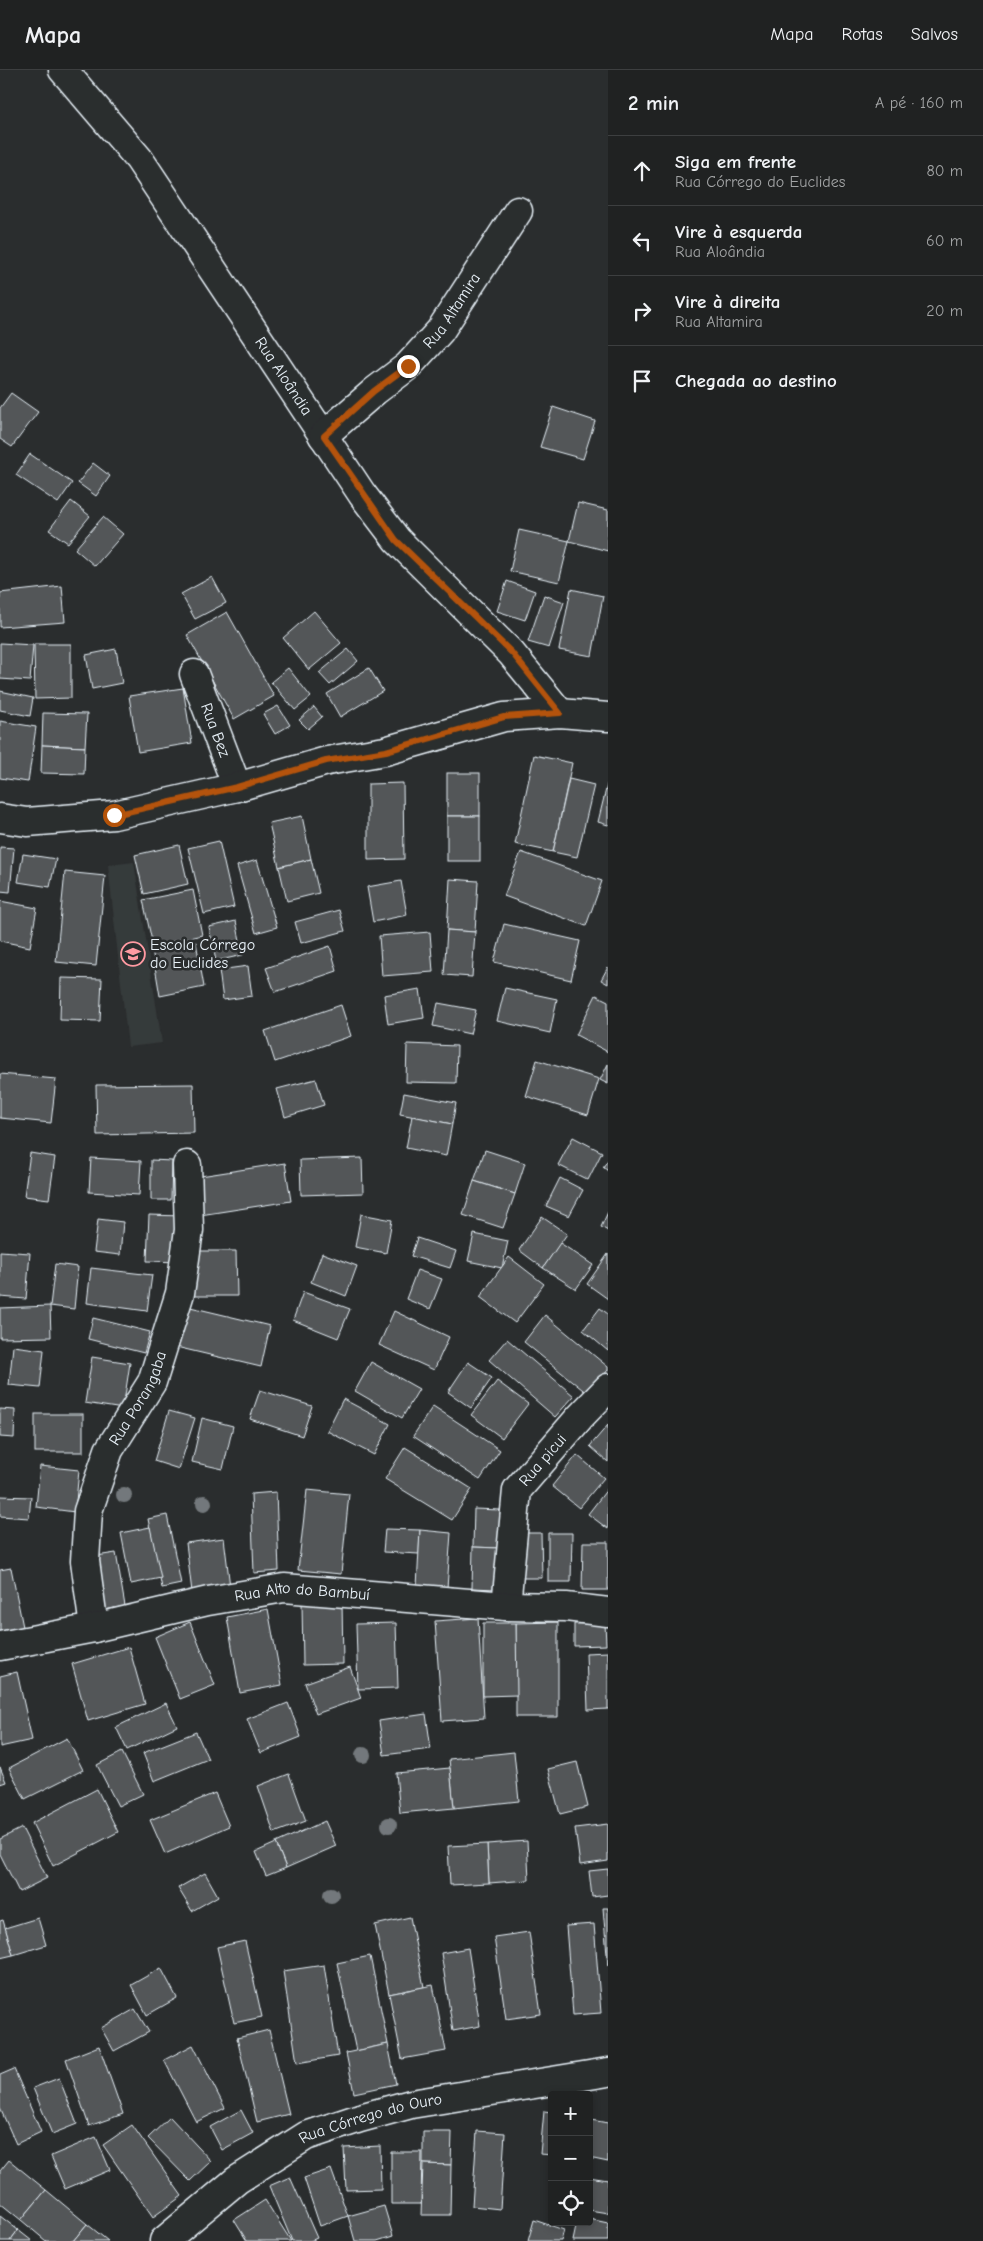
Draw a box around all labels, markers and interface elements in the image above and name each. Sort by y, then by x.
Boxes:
text: Mapa [25,21,81,49]
text: Mapa [770,24,814,45]
text: Rotas [842,24,883,45]
text: Salvos [911,24,958,45]
text: 2 min [628,91,679,115]
text: A pé · 160 m [875,94,963,112]
text: Siga em frente [675,151,796,173]
icon: ahead [628,157,656,185]
text: 80 m [926,162,963,180]
text: Rua Córrego do Euclides [675,173,845,191]
text: Vire à esquerda [675,221,802,243]
icon: left [628,227,656,255]
text: 60 m [926,232,963,250]
text: Rua Aloândia [675,243,765,261]
street label: Rua Altamira [420,270,484,352]
text: Vire à direita [675,291,780,313]
icon: right [628,297,656,325]
text: 20 m [926,302,963,320]
text: Rua Altamira [675,313,763,331]
street label: Rua Aloândia [251,334,316,419]
route end [397,355,420,378]
icon: arrive [628,367,656,395]
text: Chegada ao destino [675,370,837,392]
street label: Rua Bez [197,701,234,760]
route start [103,804,126,827]
place label: Escola Córrego do Euclides [150,936,255,972]
school or university icon: Escola Córrego do Euclides [120,941,146,967]
street label: Rua Porangaba [105,1349,170,1449]
street label: Rua picui [515,1430,570,1490]
street label: Rua Alto do Bambuí [233,1579,371,1605]
street label: Rua Córrego do Ouro [295,2090,443,2147]
map controls [548,2091,593,2226]
button: + [548,2091,593,2136]
button: − [548,2136,593,2181]
button: locate [548,2181,593,2226]

